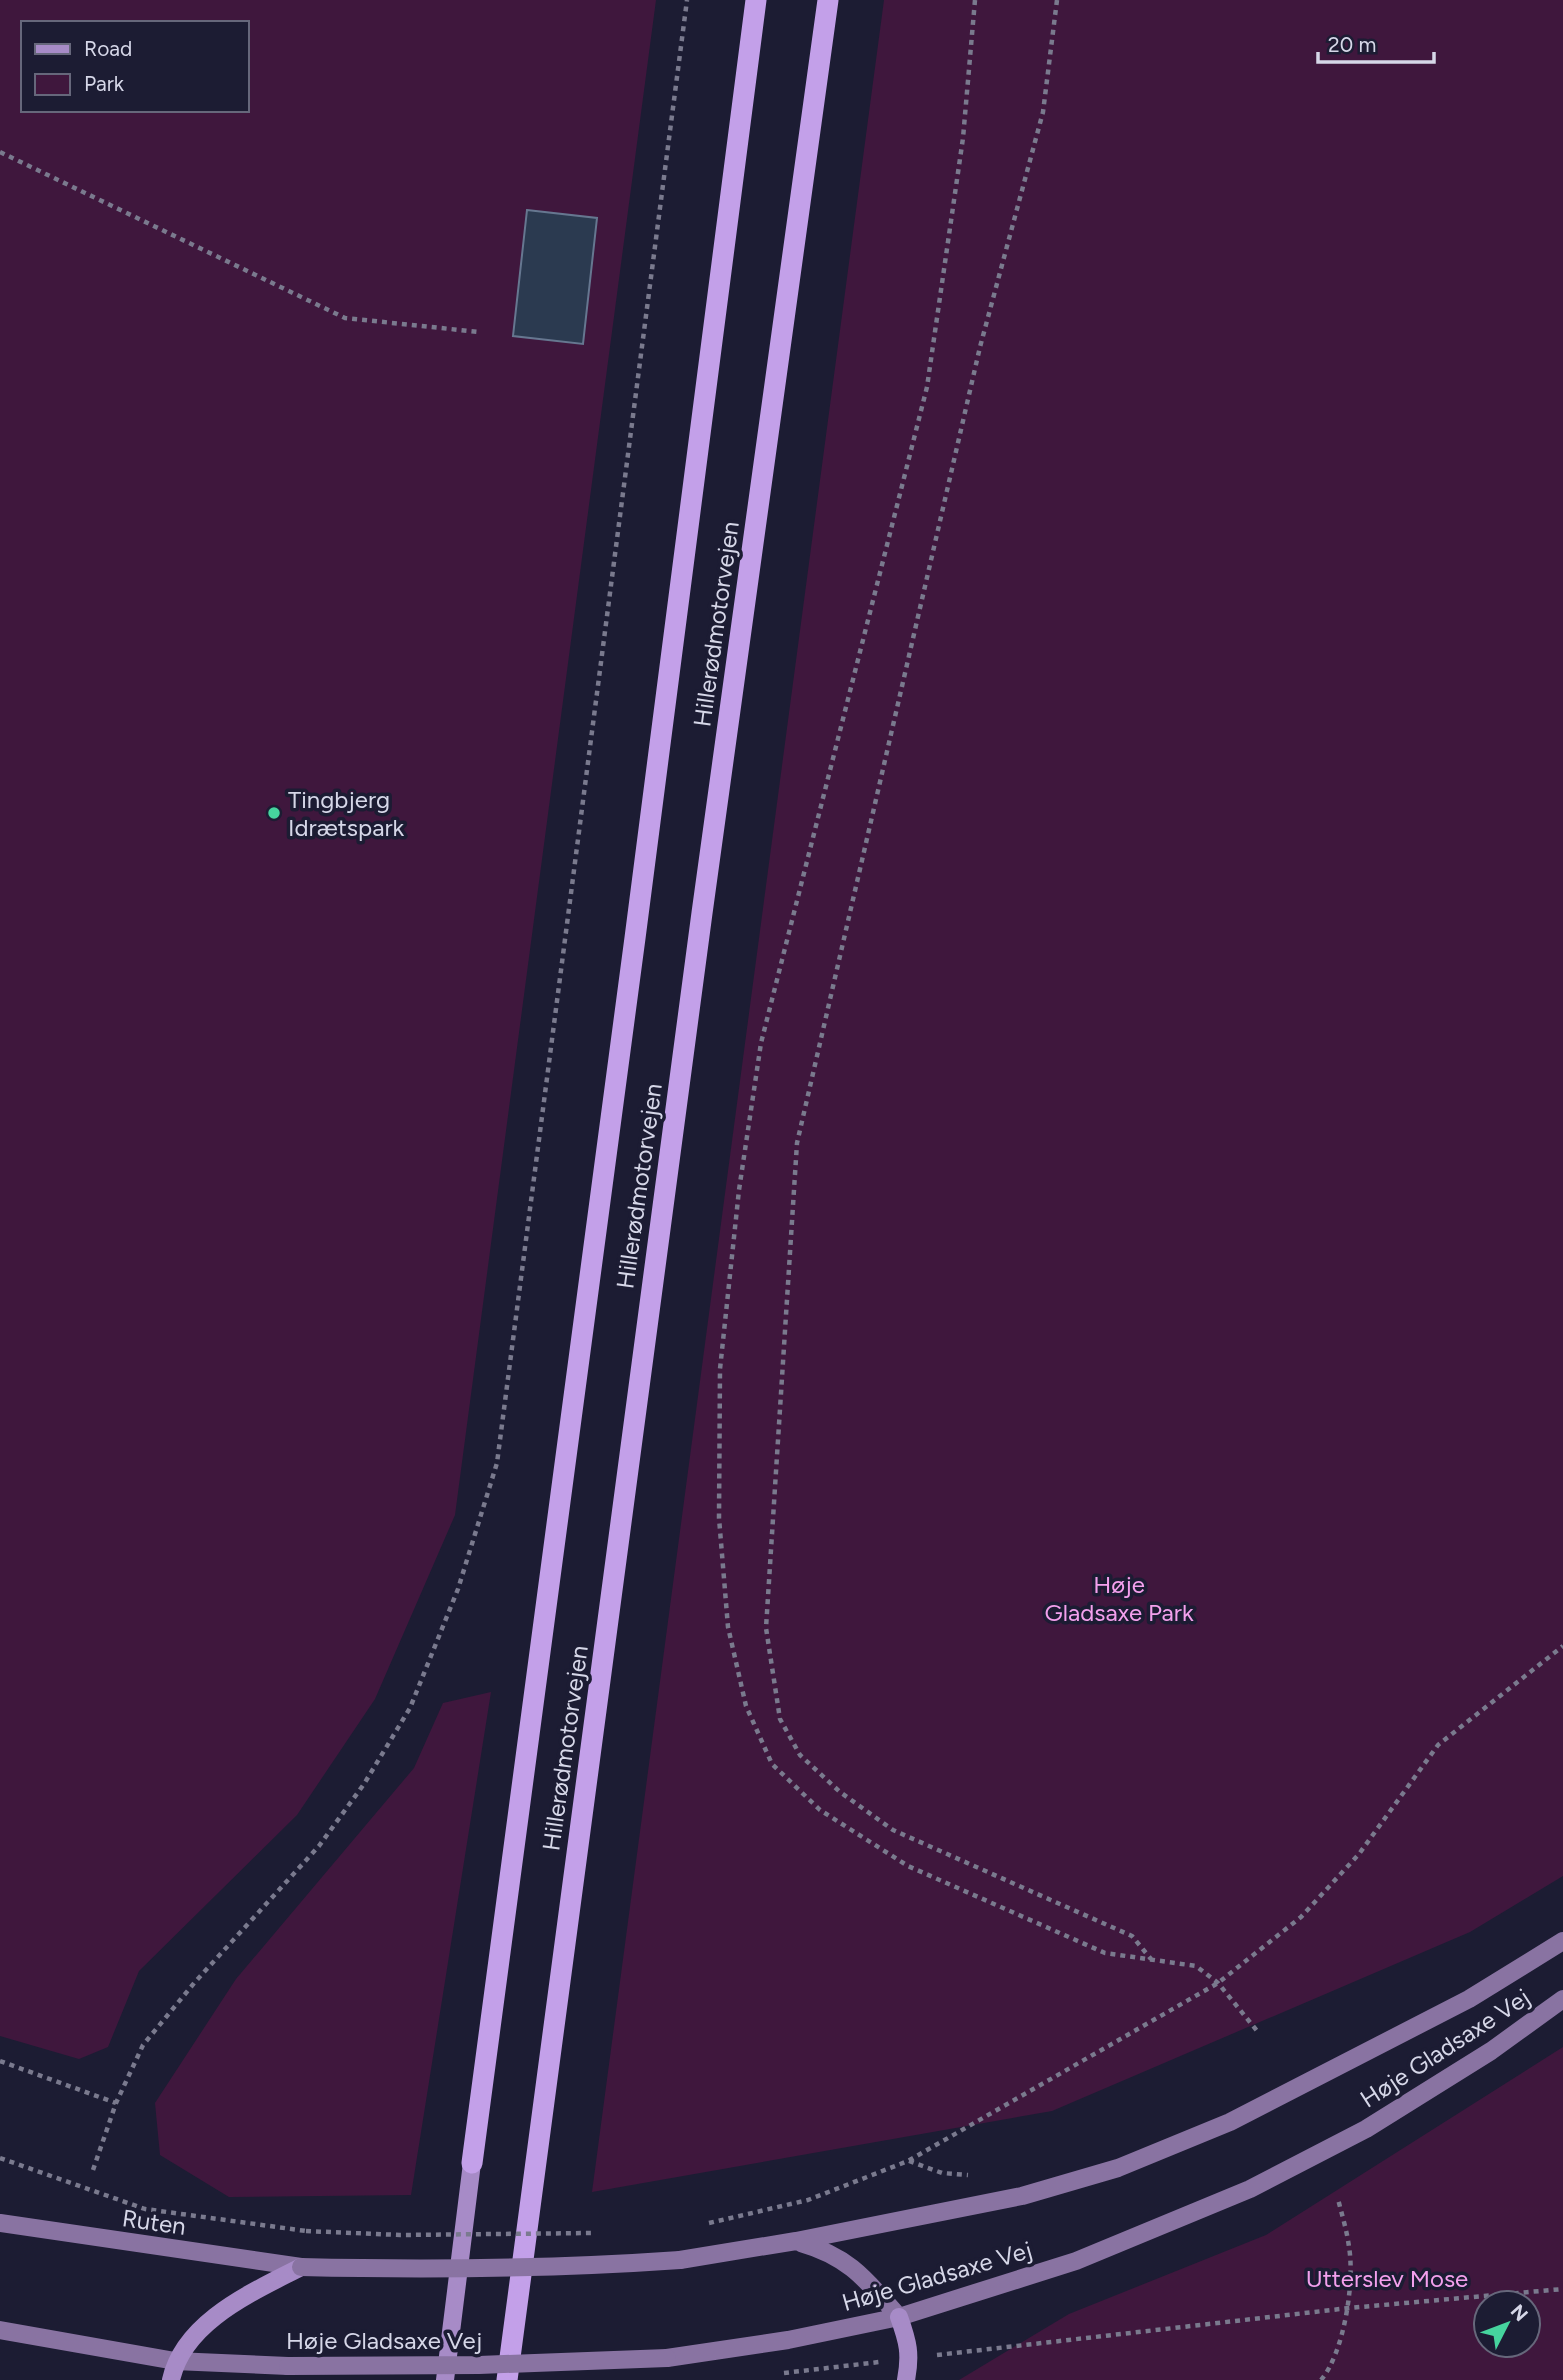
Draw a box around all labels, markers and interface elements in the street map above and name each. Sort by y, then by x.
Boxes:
legend [21,21,248,112]
scale bar [1318,21,1434,65]
text: 20 m [1328,32,1376,57]
text: Road [84,36,132,61]
text: Park [84,71,125,96]
street label: Hillerødmotorvejen [687,519,745,729]
place label: Tingbjerg Idrætspark [288,785,405,842]
marker: Tingbjerg Idrætspark [266,805,282,821]
street label: Hillerødmotorvejen [610,1081,668,1291]
park label: Høje Gladsaxe Park [1044,1570,1194,1627]
street label: Hillerødmotorvejen [536,1643,594,1853]
street label: Høje Gladsaxe Vej [1355,1982,1535,2114]
street label: Ruten [120,2203,188,2241]
street label: Høje Gladsaxe Vej [839,2235,1035,2317]
park label: Utterslev Mose [1306,2264,1468,2293]
north arrow [1472,2289,1542,2359]
text: N [1506,2300,1533,2326]
street label: Høje Gladsaxe Vej [286,2326,482,2355]

